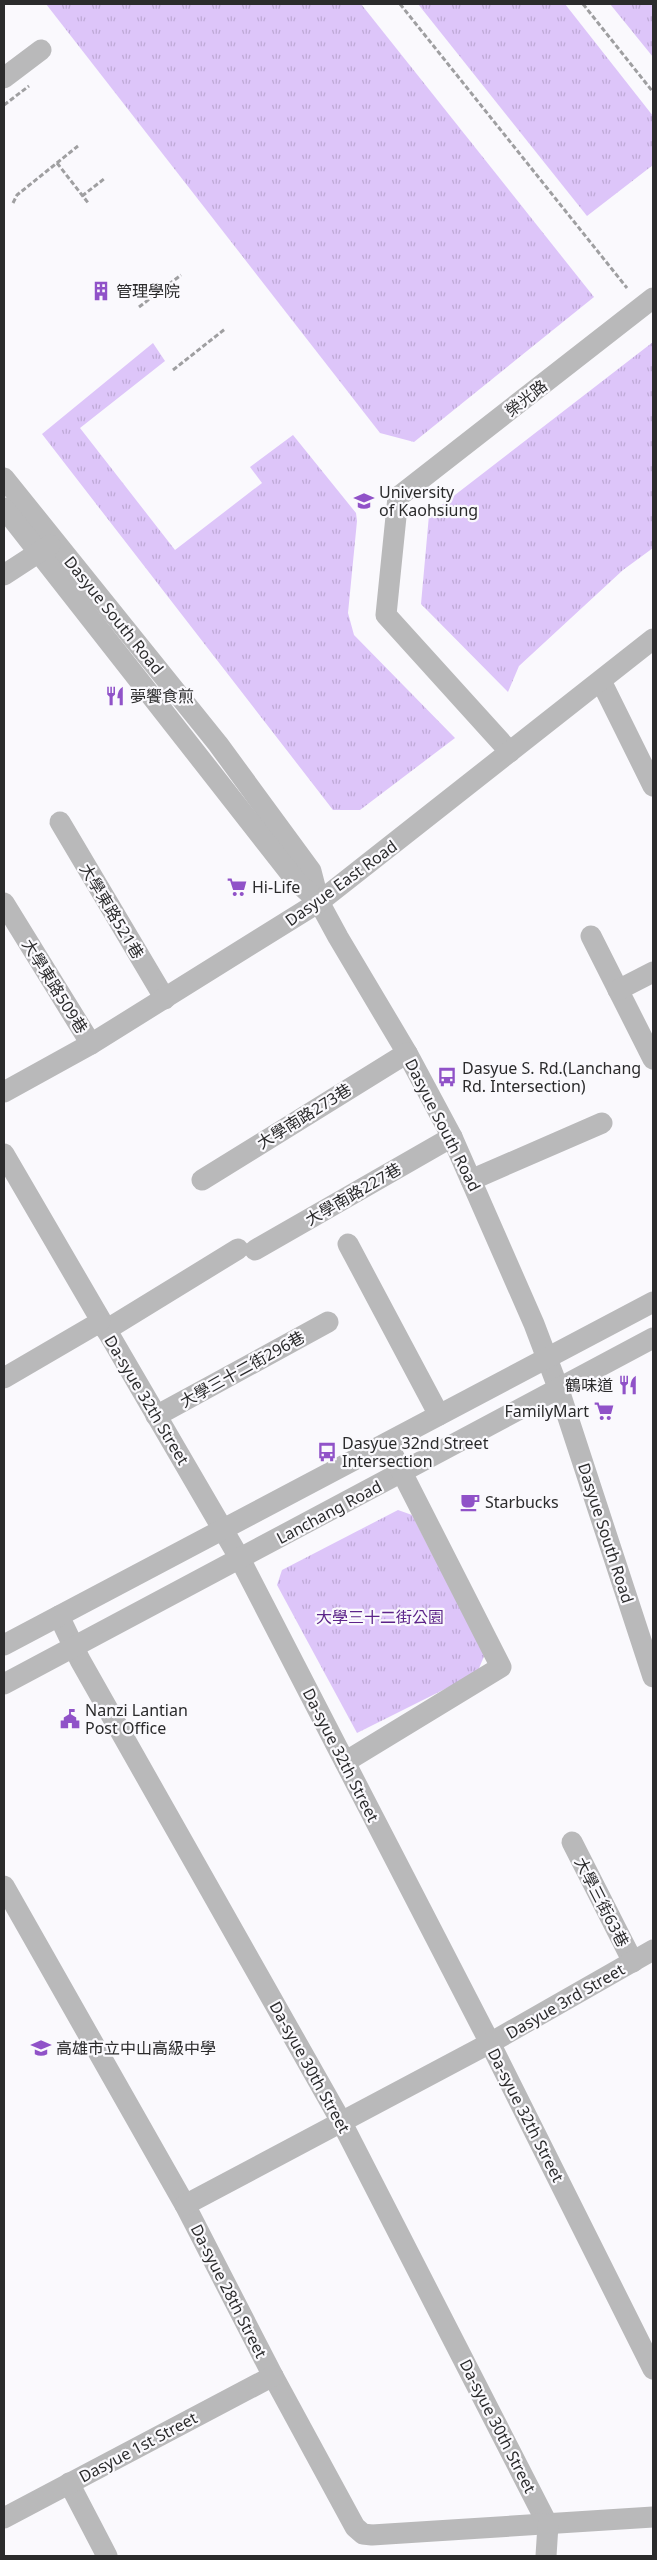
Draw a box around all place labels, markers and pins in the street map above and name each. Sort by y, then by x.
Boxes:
building icon: 管理學院 [90,280,112,302]
place label: 管理學院 [116,280,180,302]
place label: University of Kaohsiung [379,481,478,521]
school or university icon: University of Kaohsiung [353,490,375,512]
restaurant icon: 夢饗食煎 [104,685,126,707]
place label: 夢饗食煎 [130,685,194,707]
supermarket icon: Hi-Life [226,876,248,898]
place label: Hi-Life [252,876,300,898]
place label: Dasyue S. Rd.(Lanchang Rd. Intersection) [462,1057,641,1097]
bus stop icon: Dasyue S. Rd.(Lanchang Rd. Intersection) [436,1066,458,1088]
place label: 鶴味道 [565,1374,613,1396]
restaurant icon: 鶴味道 [617,1374,639,1396]
place label: FamilyMart [504,1400,589,1422]
supermarket icon: FamilyMart [593,1400,615,1422]
place label: Dasyue 32nd Street Intersection [342,1432,489,1472]
bus stop icon: Dasyue 32nd Street Intersection [316,1441,338,1463]
cafe icon: Starbucks [459,1491,481,1513]
place label: Starbucks [485,1491,559,1513]
place label: Nanzi Lantian Post Office [85,1699,188,1739]
public building icon: Nanzi Lantian Post Office [59,1708,81,1730]
school or university icon: 高雄市立中山高級中學 [30,2037,52,2059]
place label: 高雄市立中山高級中學 [56,2037,216,2059]

